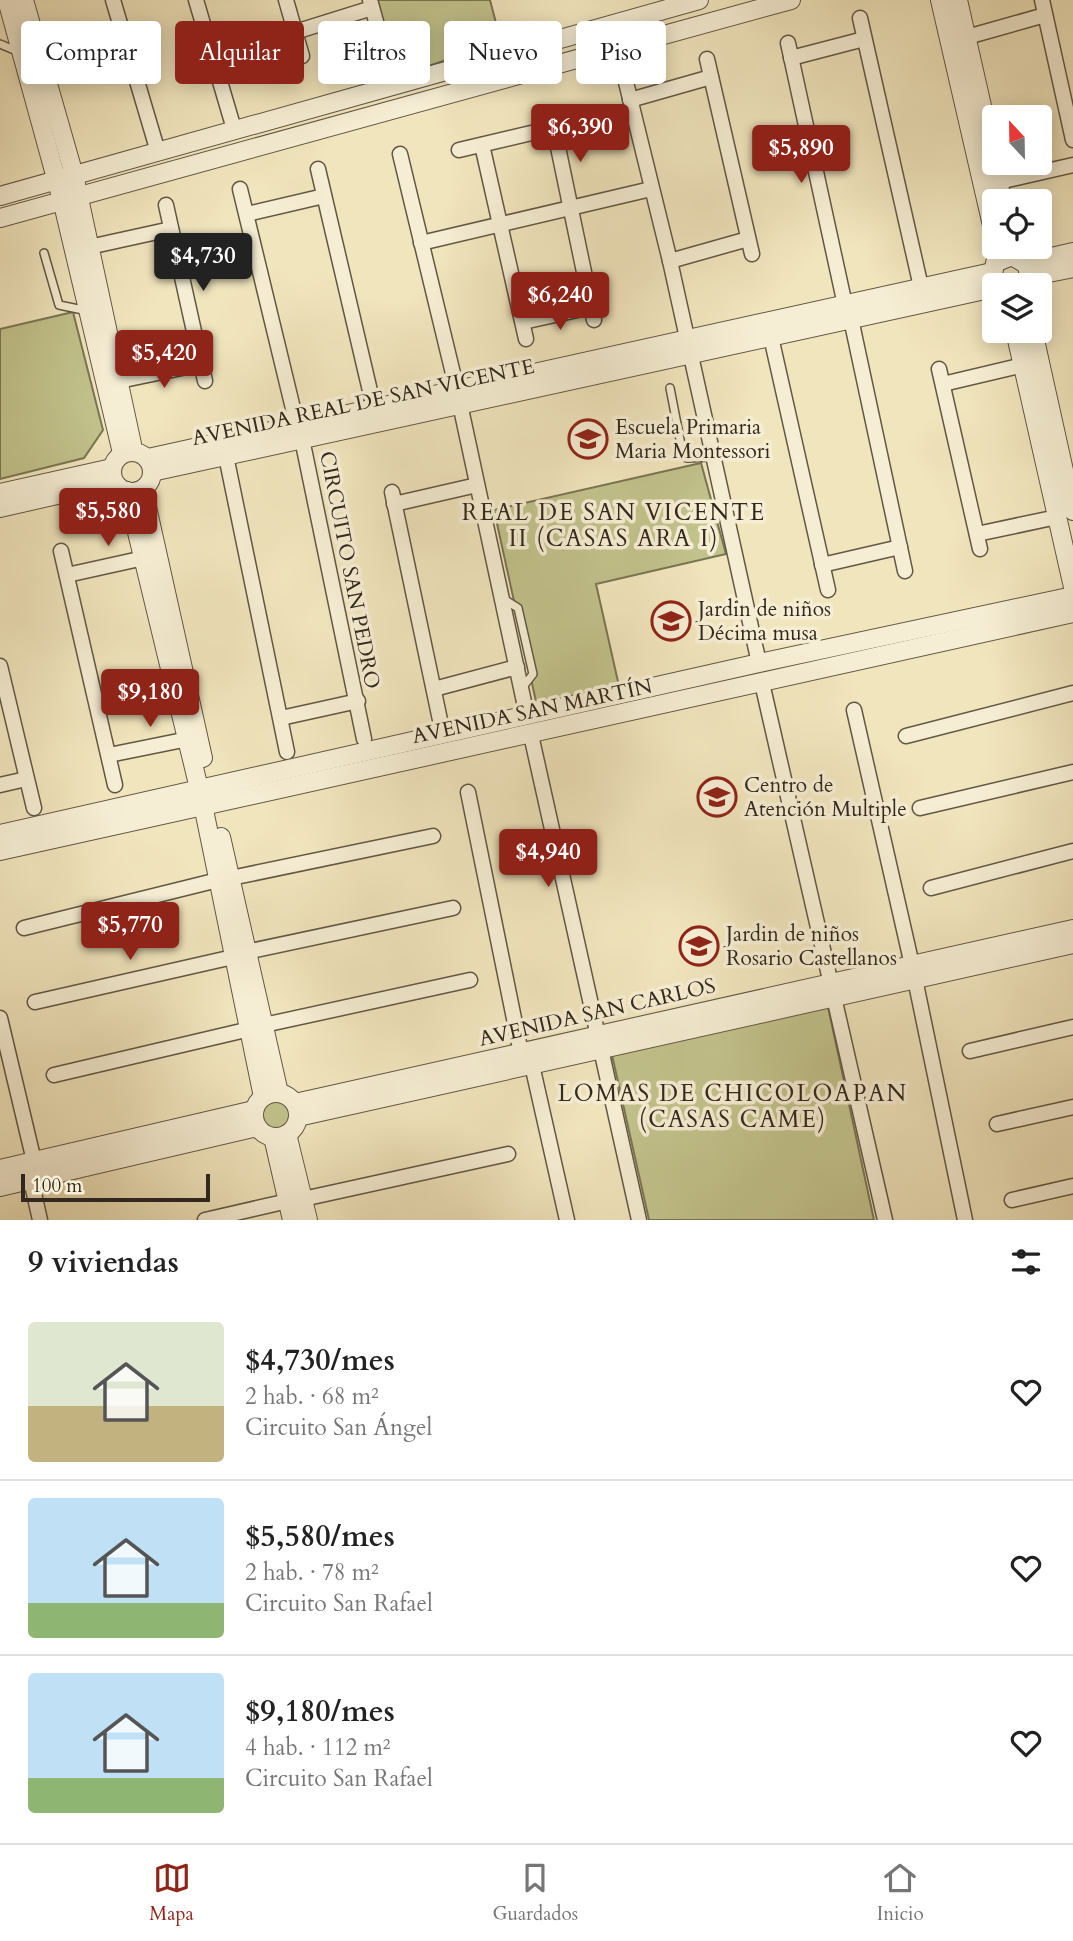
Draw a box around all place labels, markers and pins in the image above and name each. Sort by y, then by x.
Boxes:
pin: $6,390 [523,104,637,164]
pin: $5,890 [744,125,858,185]
pin: $4,730 [146,233,260,293]
pin: $6,240 [503,272,617,332]
pin: $5,420 [107,330,221,390]
place label: Escuela Primaria Maria Montessori [615,413,770,466]
school or university icon: Escuela Primaria Maria Montessori [567,418,609,460]
pin: $5,580 [51,489,165,548]
place label: Jardin de niños Décima musa [695,595,831,648]
school or university icon: Jardin de niños Décima musa [650,600,692,642]
pin: $9,180 [93,670,207,729]
place label: Centro de Atención Multiple [744,771,907,824]
school or university icon: Centro de Atención Multiple [696,776,738,818]
pin: $4,940 [491,830,605,889]
pin: $5,770 [73,902,187,962]
place label: Jardin de niños Rosario Castellanos [723,920,897,973]
school or university icon: Jardin de niños Rosario Castellanos [678,925,720,967]

